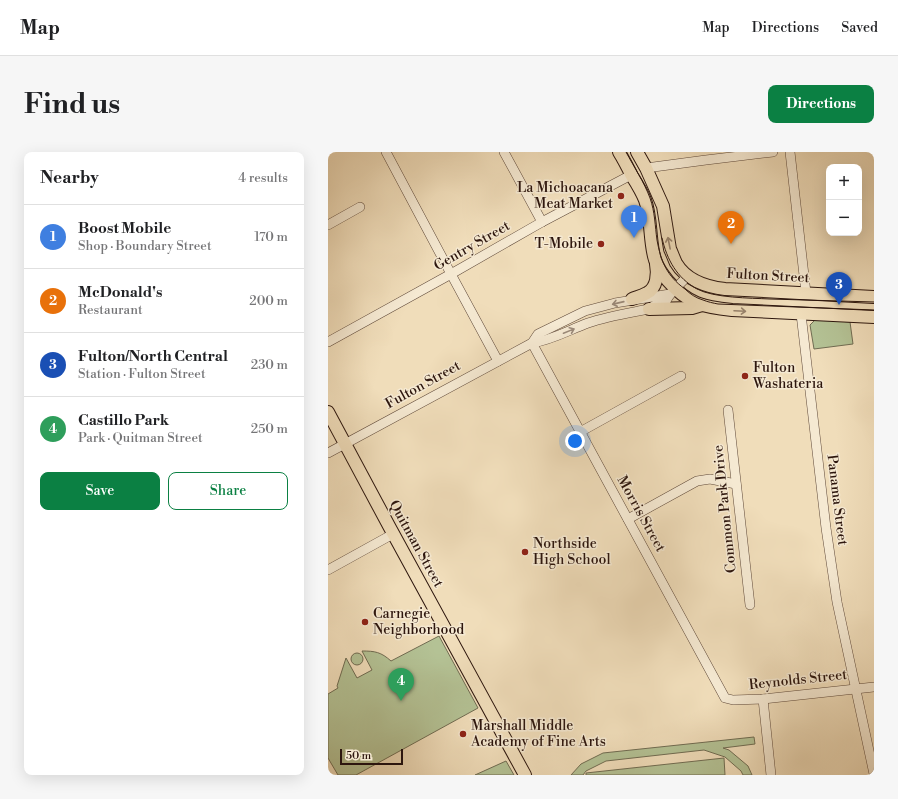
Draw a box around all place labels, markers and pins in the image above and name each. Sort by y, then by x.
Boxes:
place label: La Michoacana Meat Market [517,179,614,213]
marker: La Michoacana Meat Market [616,191,626,201]
pin: 1 [621,205,647,238]
pin: 2 [718,211,744,244]
place label: T-Mobile [535,235,593,253]
marker: T-Mobile [596,239,606,249]
pin: 3 [826,272,852,305]
place label: Fulton Washateria [752,359,824,393]
marker: Fulton Washateria [740,371,750,381]
place label: Northside High School [533,535,611,569]
marker: Northside High School [520,547,530,557]
place label: Carnegie Neighborhood [373,605,464,639]
marker: Carnegie Neighborhood [360,617,370,627]
pin: 4 [388,668,414,701]
place label: Marshall Middle Academy of Fine Arts [470,717,606,751]
marker: Marshall Middle Academy of Fine Arts [458,729,468,739]

